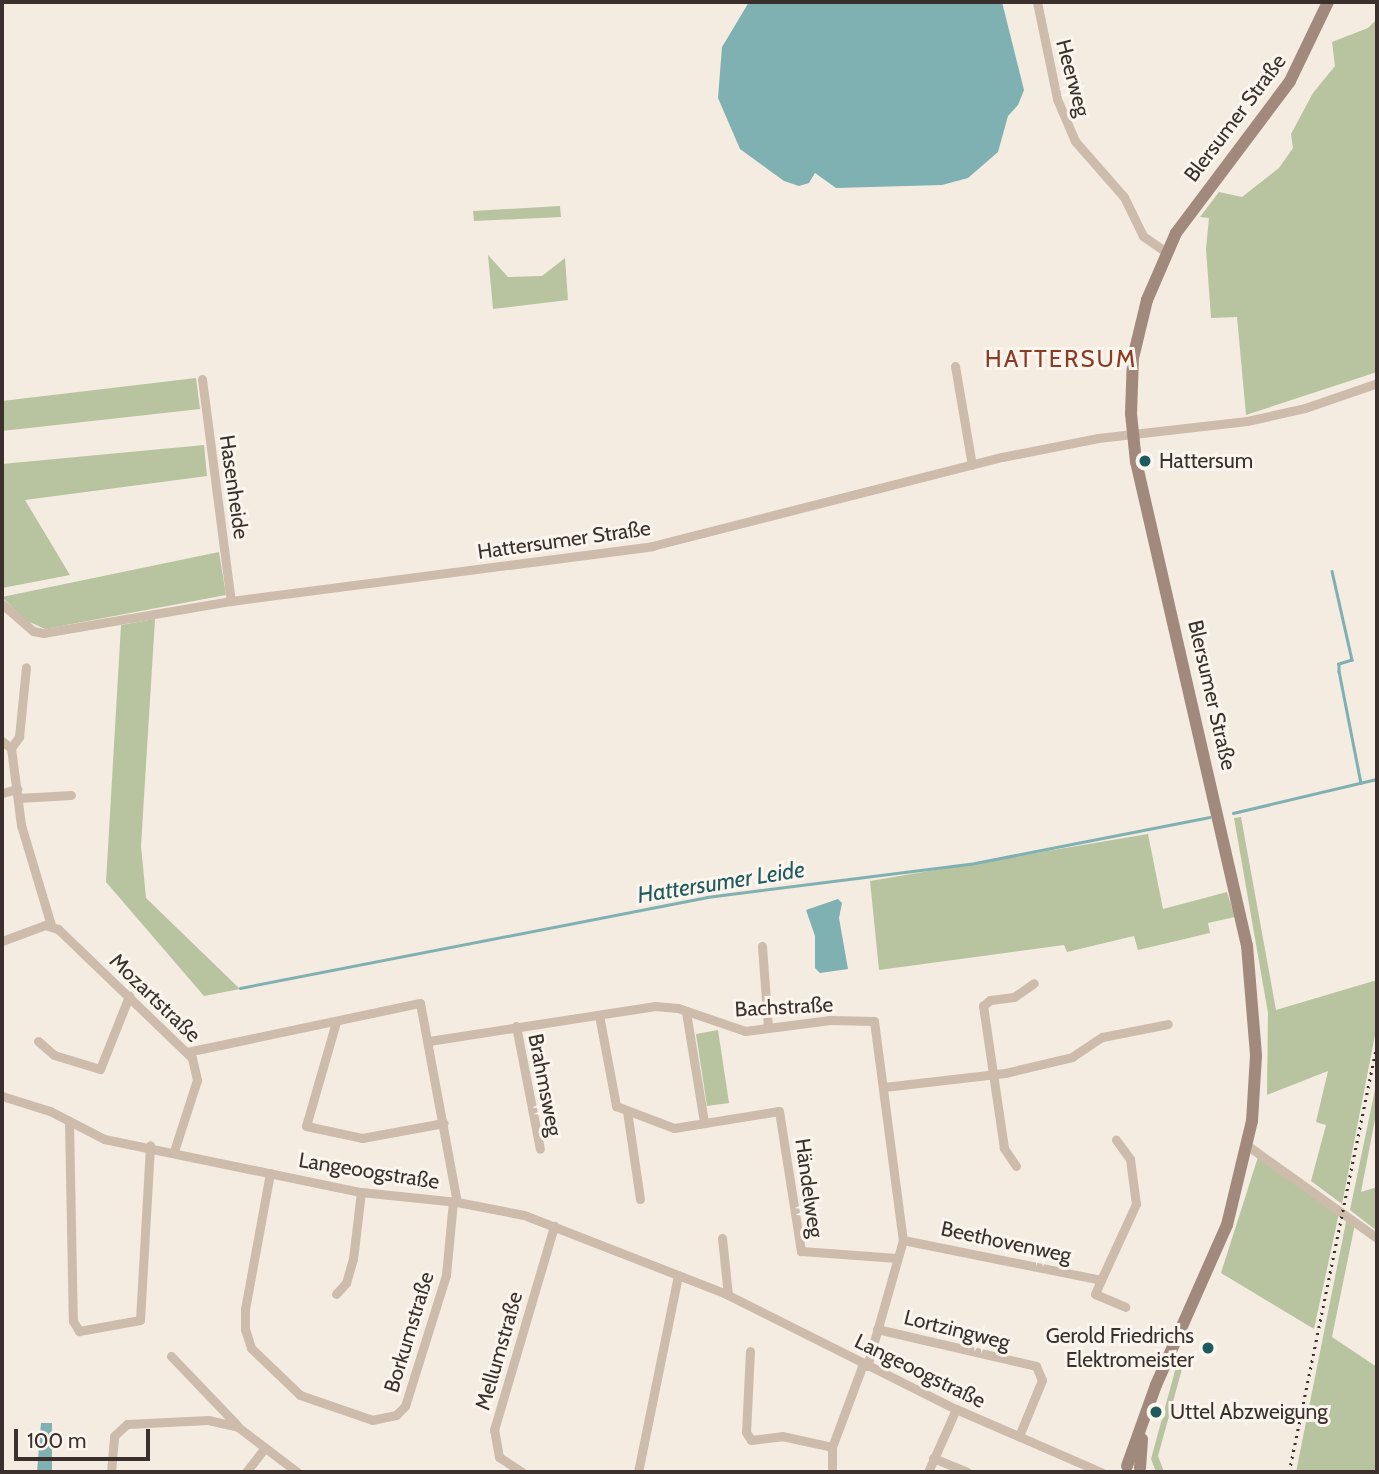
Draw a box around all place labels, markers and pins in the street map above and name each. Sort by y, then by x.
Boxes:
place label: Hattersum [1159,448,1253,474]
marker: Hattersum [1137,453,1153,469]
place label: Gerold Friedrichs Elektromeister [1046,1323,1194,1373]
marker: Gerold Friedrichs Elektromeister [1200,1340,1216,1356]
place label: Uttel Abzweigung [1170,1399,1328,1425]
marker: Uttel Abzweigung [1148,1404,1164,1420]

